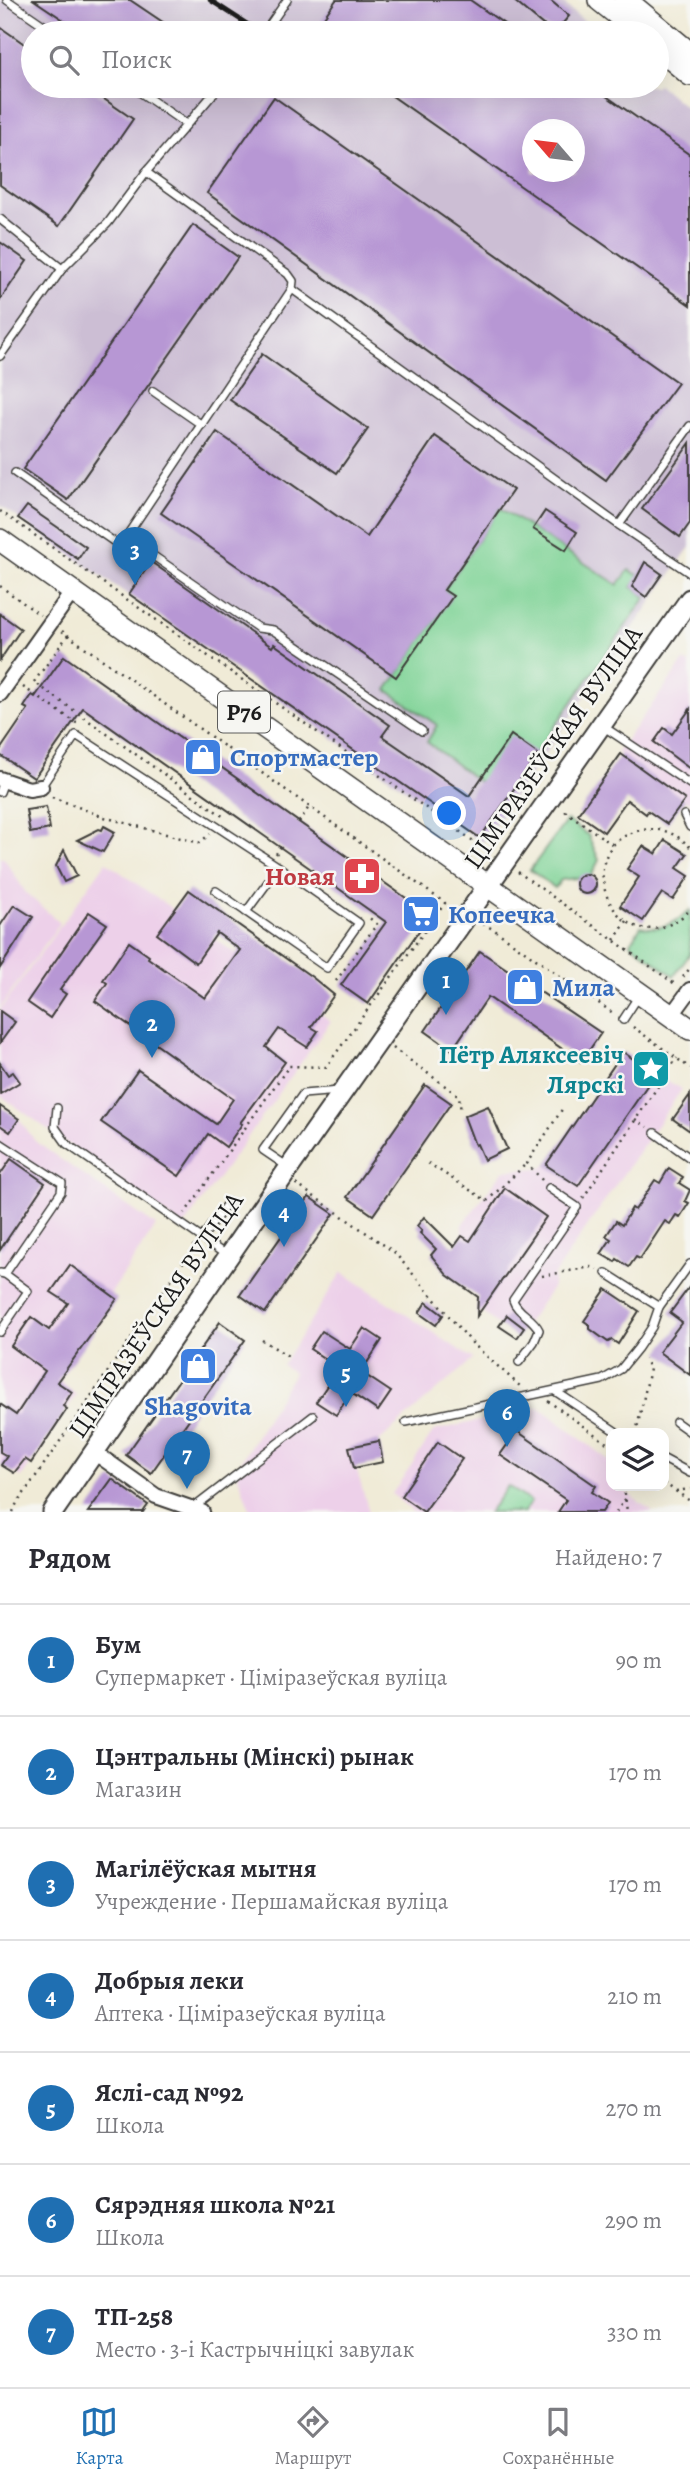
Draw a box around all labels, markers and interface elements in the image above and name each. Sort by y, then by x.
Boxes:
search box [21,21,669,98]
icon: search [45,41,83,79]
text: Поиск [101,42,172,77]
north arrow [522,119,585,182]
pin: 3 [112,527,158,585]
street label: ЦІМІРАЗЕЎСКАЯ ВУЛІЦА [456,618,651,876]
road number: Р76 [218,692,270,732]
shop icon: Спортмастер [182,736,224,778]
place label: Спортмастер [230,740,379,775]
your location [432,796,466,830]
pharmacy icon: Новая [341,855,383,897]
place label: Новая [265,859,335,894]
supermarket icon: Копеечка [400,893,442,935]
place label: Копеечка [448,897,556,932]
pin: 1 [423,957,469,1015]
shop icon: Мила [504,966,546,1008]
place label: Мила [552,970,615,1005]
pin: 2 [129,1000,175,1058]
place label: Пётр Аляксеевіч Лярскі [439,1037,624,1102]
place icon: Пётр Аляксеевіч Лярскі [630,1048,672,1090]
street label: ЦІМІРАЗЕЎСКАЯ ВУЛІЦА [60,1184,252,1445]
pin: 4 [261,1189,307,1247]
shop icon: Shagovita [177,1345,219,1387]
pin: 5 [323,1349,369,1407]
place label: Shagovita [144,1389,252,1424]
pin: 6 [484,1389,530,1447]
map controls [606,1428,669,1491]
button: layers [606,1428,669,1491]
pin: 7 [164,1431,210,1489]
text: Рядом [28,1538,111,1578]
text: Найдено: 7 [555,1542,662,1573]
text: Бум [95,1627,141,1662]
text: 1 [47,1645,55,1676]
text: 90 m [616,1645,662,1676]
text: Супермаркет · Ціміразеўская вуліца [95,1662,447,1693]
text: Цэнтральны (Мінскі) рынак [95,1739,414,1774]
text: 2 [45,1757,57,1788]
text: 170 m [609,1757,662,1788]
text: Магазин [95,1774,182,1805]
text: Магілёўская мытня [95,1851,317,1886]
text: 3 [46,1869,56,1900]
text: 170 m [609,1869,662,1900]
text: Учреждение · Першамайская вуліца [95,1886,448,1917]
text: Добрыя леки [95,1963,244,1998]
text: 4 [46,1981,56,2012]
text: 210 m [607,1981,662,2012]
text: Аптека · Ціміразеўская вуліца [95,1998,386,2029]
text: Яслі-сад №92 [95,2075,244,2110]
text: 5 [46,2093,56,2124]
text: 270 m [605,2093,662,2124]
text: Школа [95,2110,164,2141]
text: Сярэдняя школа №21 [95,2187,335,2222]
text: 6 [46,2205,56,2236]
text: 290 m [605,2205,662,2236]
text: Школа [95,2222,164,2253]
text: ТП-258 [95,2299,173,2334]
text: 7 [46,2317,56,2348]
text: 330 m [607,2317,662,2348]
text: Место · 3-і Кастрычніцкі завулак [95,2334,414,2365]
tab: Карта [76,2403,123,2471]
tab: Маршрут [274,2403,351,2471]
tab: Сохранённые [502,2403,614,2471]

